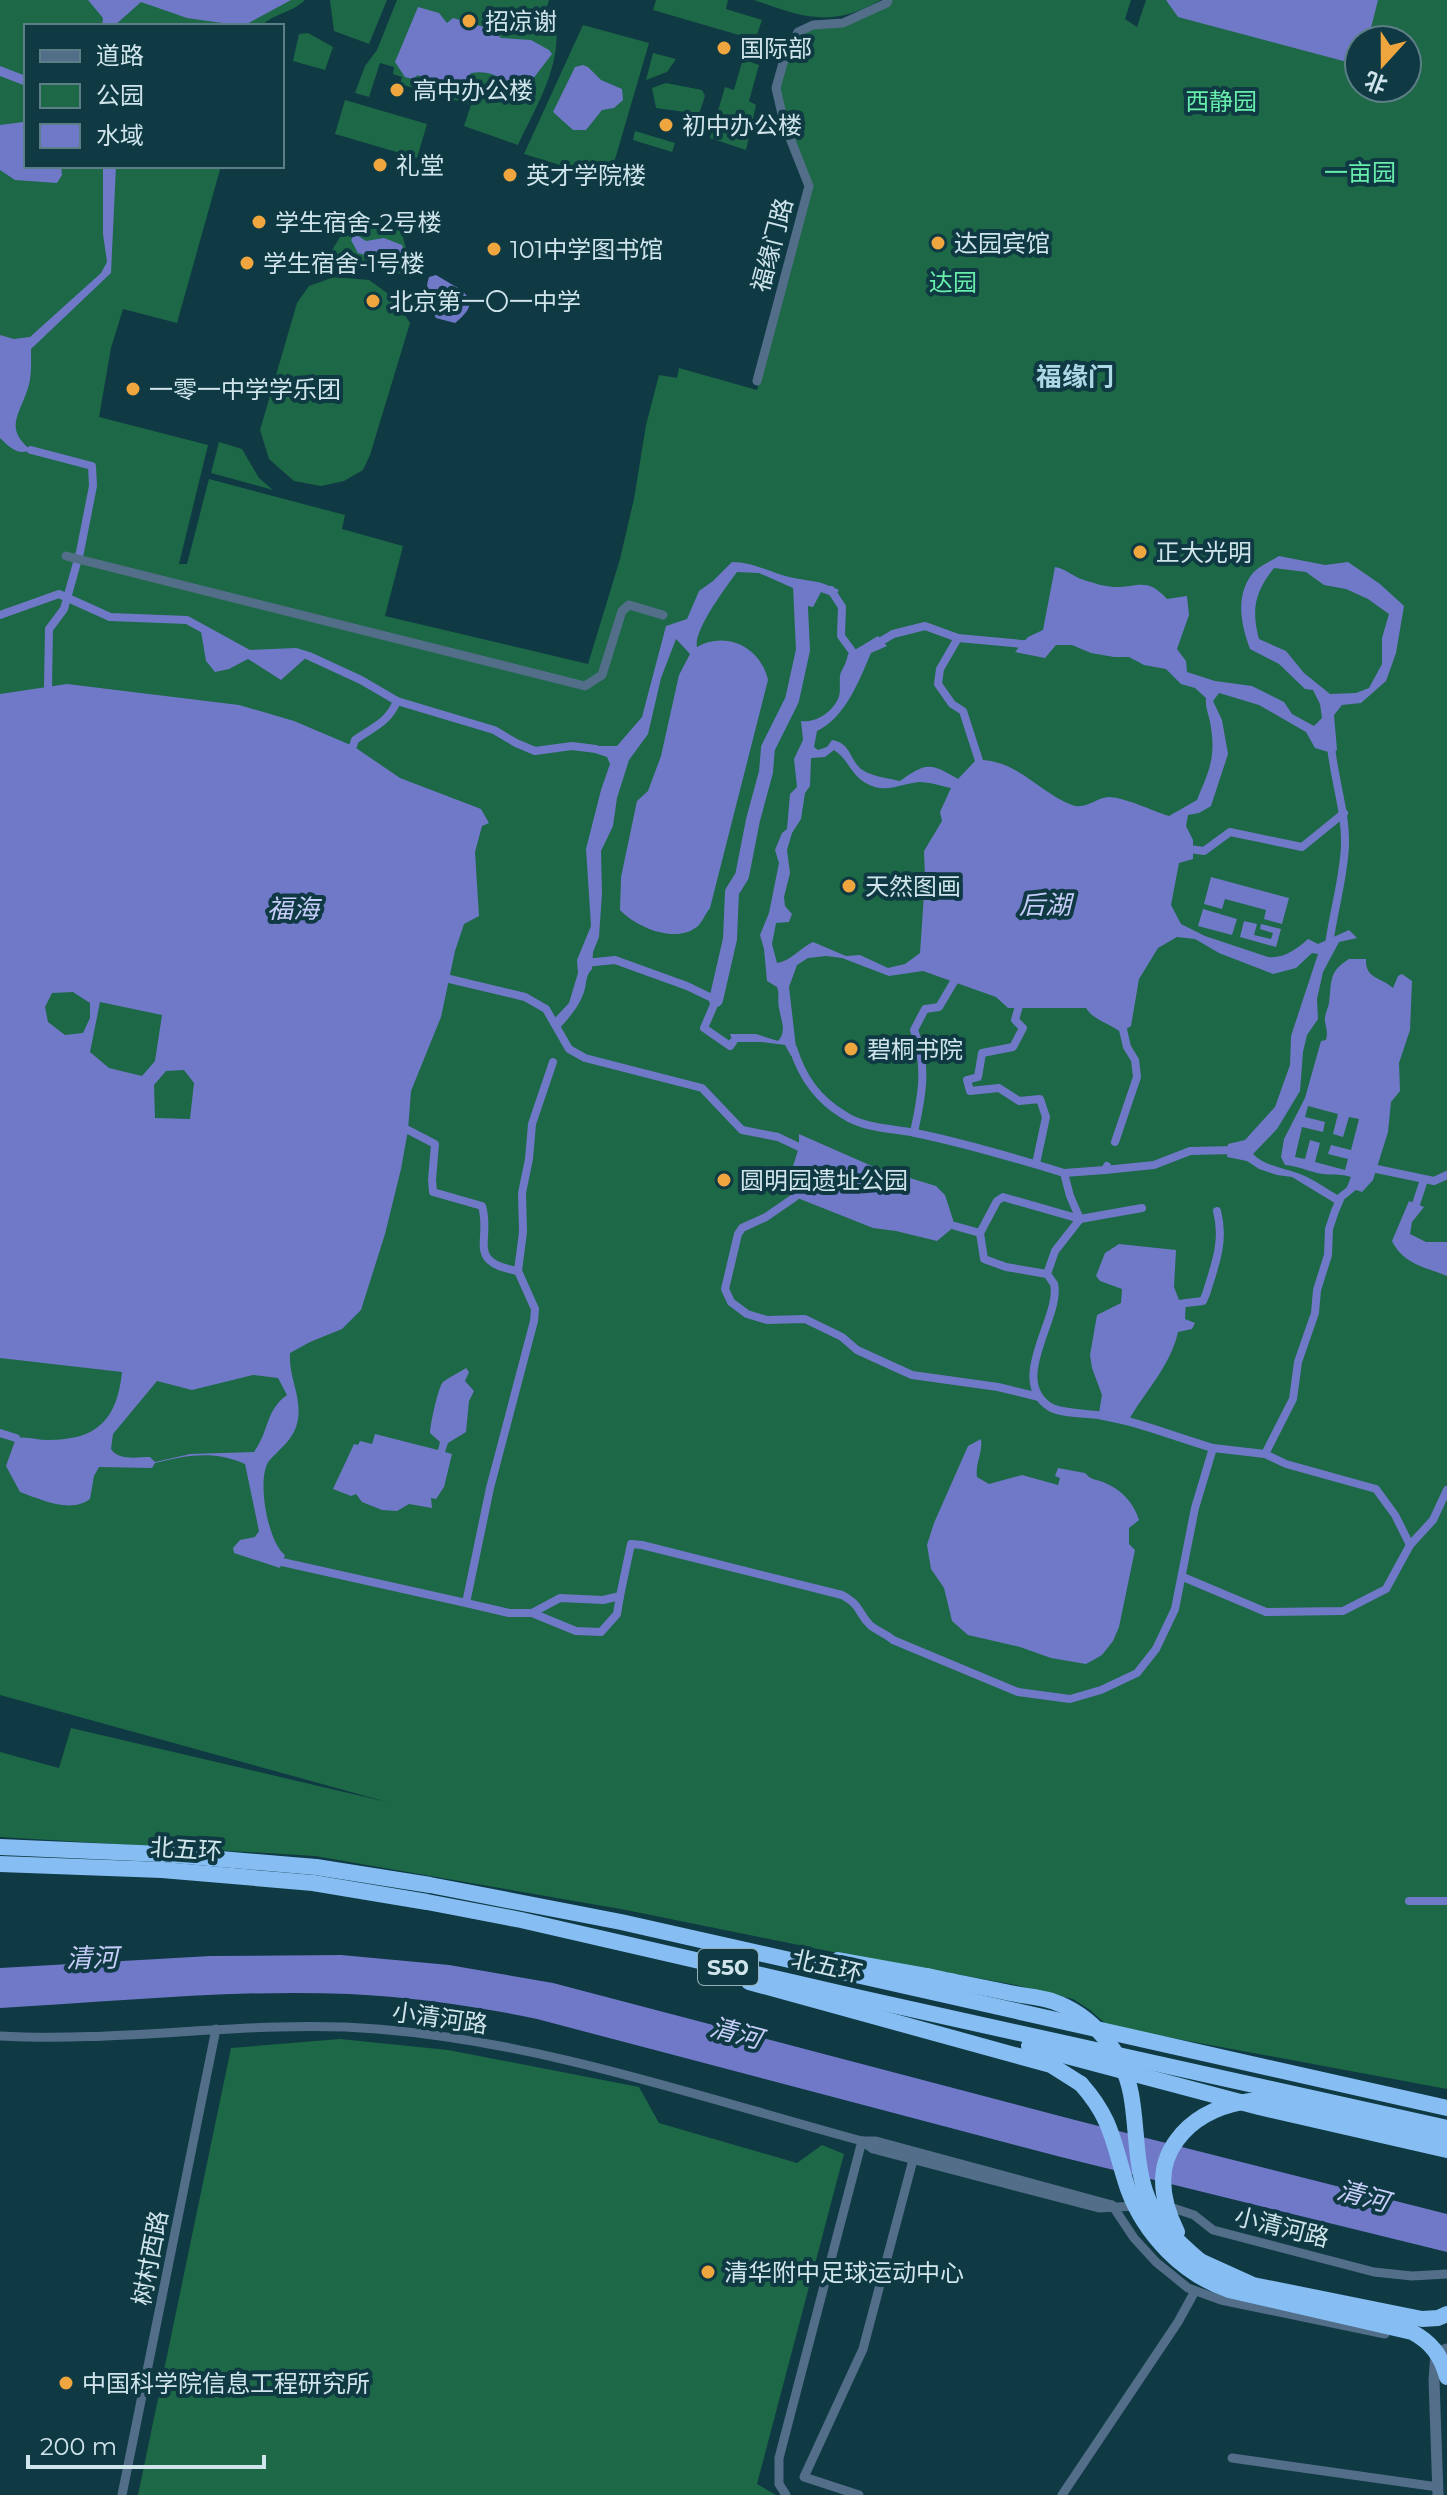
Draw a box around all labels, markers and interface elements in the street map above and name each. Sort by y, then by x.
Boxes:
place label: 招凉谢 [485,7,557,36]
marker: 招凉谢 [460,12,478,30]
legend [24,24,284,168]
north arrow [1343,24,1423,104]
place label: 国际部 [740,34,812,63]
marker: 国际部 [715,39,733,57]
text: 道路 [96,41,144,70]
text: 北 [1361,66,1391,99]
place label: 高中办公楼 [413,76,533,105]
text: 公园 [96,81,144,110]
marker: 高中办公楼 [388,81,406,99]
park label: 西静园 [1185,87,1257,116]
place label: 初中办公楼 [682,111,802,140]
marker: 初中办公楼 [657,116,675,134]
text: 水域 [96,121,144,150]
place label: 礼堂 [396,151,444,180]
marker: 礼堂 [371,156,389,174]
park label: 一亩园 [1324,158,1396,187]
place label: 英才学院楼 [526,161,646,190]
marker: 英才学院楼 [501,166,519,184]
street label: 福缘门路 [746,195,798,295]
place label: 学生宿舍-2号楼 [275,208,442,237]
marker: 学生宿舍-2号楼 [250,213,268,231]
place label: 达园宾馆 [954,229,1050,258]
marker: 达园宾馆 [929,234,947,252]
place label: 101中学图书馆 [510,235,663,264]
marker: 101中学图书馆 [485,240,503,258]
place label: 学生宿舍-1号楼 [263,249,424,278]
marker: 学生宿舍-1号楼 [238,254,256,272]
park label: 达园 [929,268,977,297]
place label: 北京第一〇一中学 [389,287,581,316]
marker: 北京第一〇一中学 [364,292,382,310]
district label: 福缘门 [1036,361,1114,393]
place label: 一零一中学学乐团 [149,375,341,404]
marker: 一零一中学学乐团 [124,380,142,398]
place label: 正大光明 [1156,538,1252,567]
marker: 正大光明 [1131,543,1149,561]
place label: 天然图画 [865,872,961,901]
marker: 天然图画 [840,877,858,895]
water label: 后湖 [1019,889,1075,921]
water label: 福海 [267,893,323,925]
place label: 碧桐书院 [867,1035,963,1064]
marker: 碧桐书院 [842,1040,860,1058]
place label: 圆明园遗址公园 [740,1166,908,1195]
marker: 圆明园遗址公园 [715,1171,733,1189]
street label: 北五环 [149,1832,223,1866]
water label: 清河 [66,1941,123,1974]
street label: 北五环 [789,1944,865,1988]
road number: S50 [698,1949,758,1985]
street label: 小清河路 [390,1997,490,2039]
water label: 清河 [707,2011,770,2056]
water label: 清河 [1334,2174,1397,2219]
street label: 小清河路 [1232,2201,1332,2253]
street label: 树村西路 [127,2208,173,2308]
place label: 清华附中足球运动中心 [724,2258,964,2287]
marker: 清华附中足球运动中心 [699,2263,717,2281]
place label: 中国科学院信息工程研究所 [82,2369,370,2398]
marker: 中国科学院信息工程研究所 [57,2374,75,2392]
scale bar [28,2419,264,2469]
text: 200 m [40,2432,117,2461]

